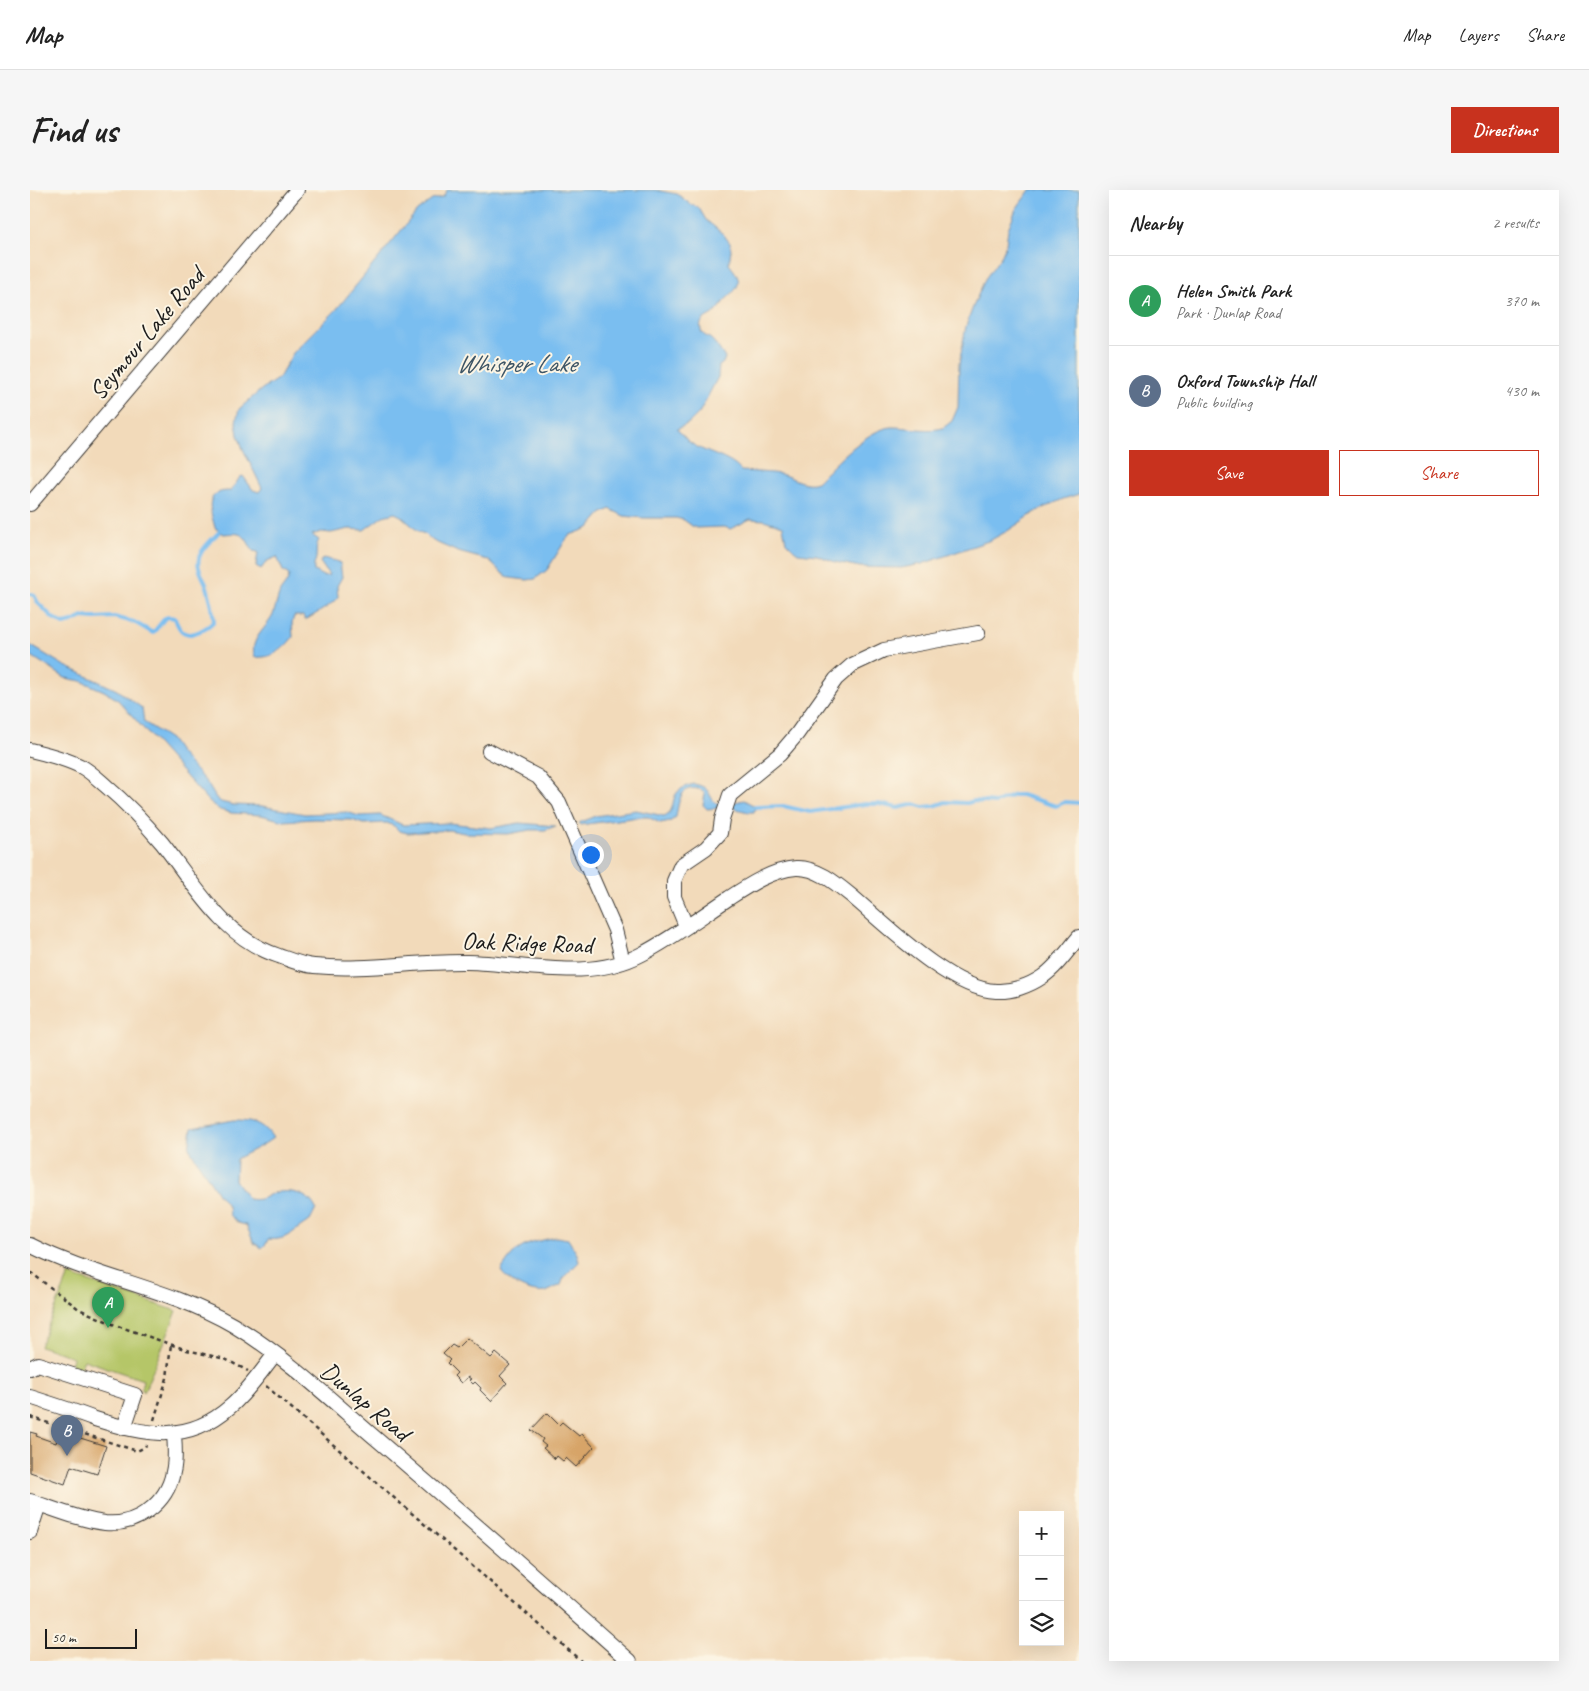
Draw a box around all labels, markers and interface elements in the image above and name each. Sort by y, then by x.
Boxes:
text: Map [25,20,62,50]
text: Map [1403,24,1431,46]
text: Layers [1459,24,1498,46]
text: Share [1526,24,1564,46]
button: Directions [1451,107,1559,153]
text: Find us [30,108,117,153]
text: Nearby [1129,210,1182,236]
text: 2 results [1492,213,1539,233]
street label: Seymour Lake Road [82,257,214,407]
text: Helen Smith Park [1176,279,1291,303]
text: A [1141,291,1149,311]
text: 370 m [1505,291,1539,311]
text: Park · Dunlap Road [1176,303,1281,323]
water label: Whisper Lake [457,347,580,380]
text: Oxford Township Hall [1176,369,1314,393]
text: B [1141,381,1149,401]
text: 430 m [1505,381,1539,401]
text: Public building [1176,393,1252,413]
button: Save [1129,450,1329,496]
button: Share [1339,450,1539,496]
your location [578,842,604,868]
street label: Oak Ridge Road [461,925,597,961]
pin: A [92,1287,124,1328]
street label: Dunlap Road [314,1355,420,1451]
pin: B [51,1415,83,1456]
map controls [1019,1511,1064,1646]
button: + [1019,1511,1064,1556]
button: − [1019,1556,1064,1601]
button: layers [1019,1601,1064,1646]
scale bar [45,1626,138,1649]
text: 50 m [52,1629,76,1646]

